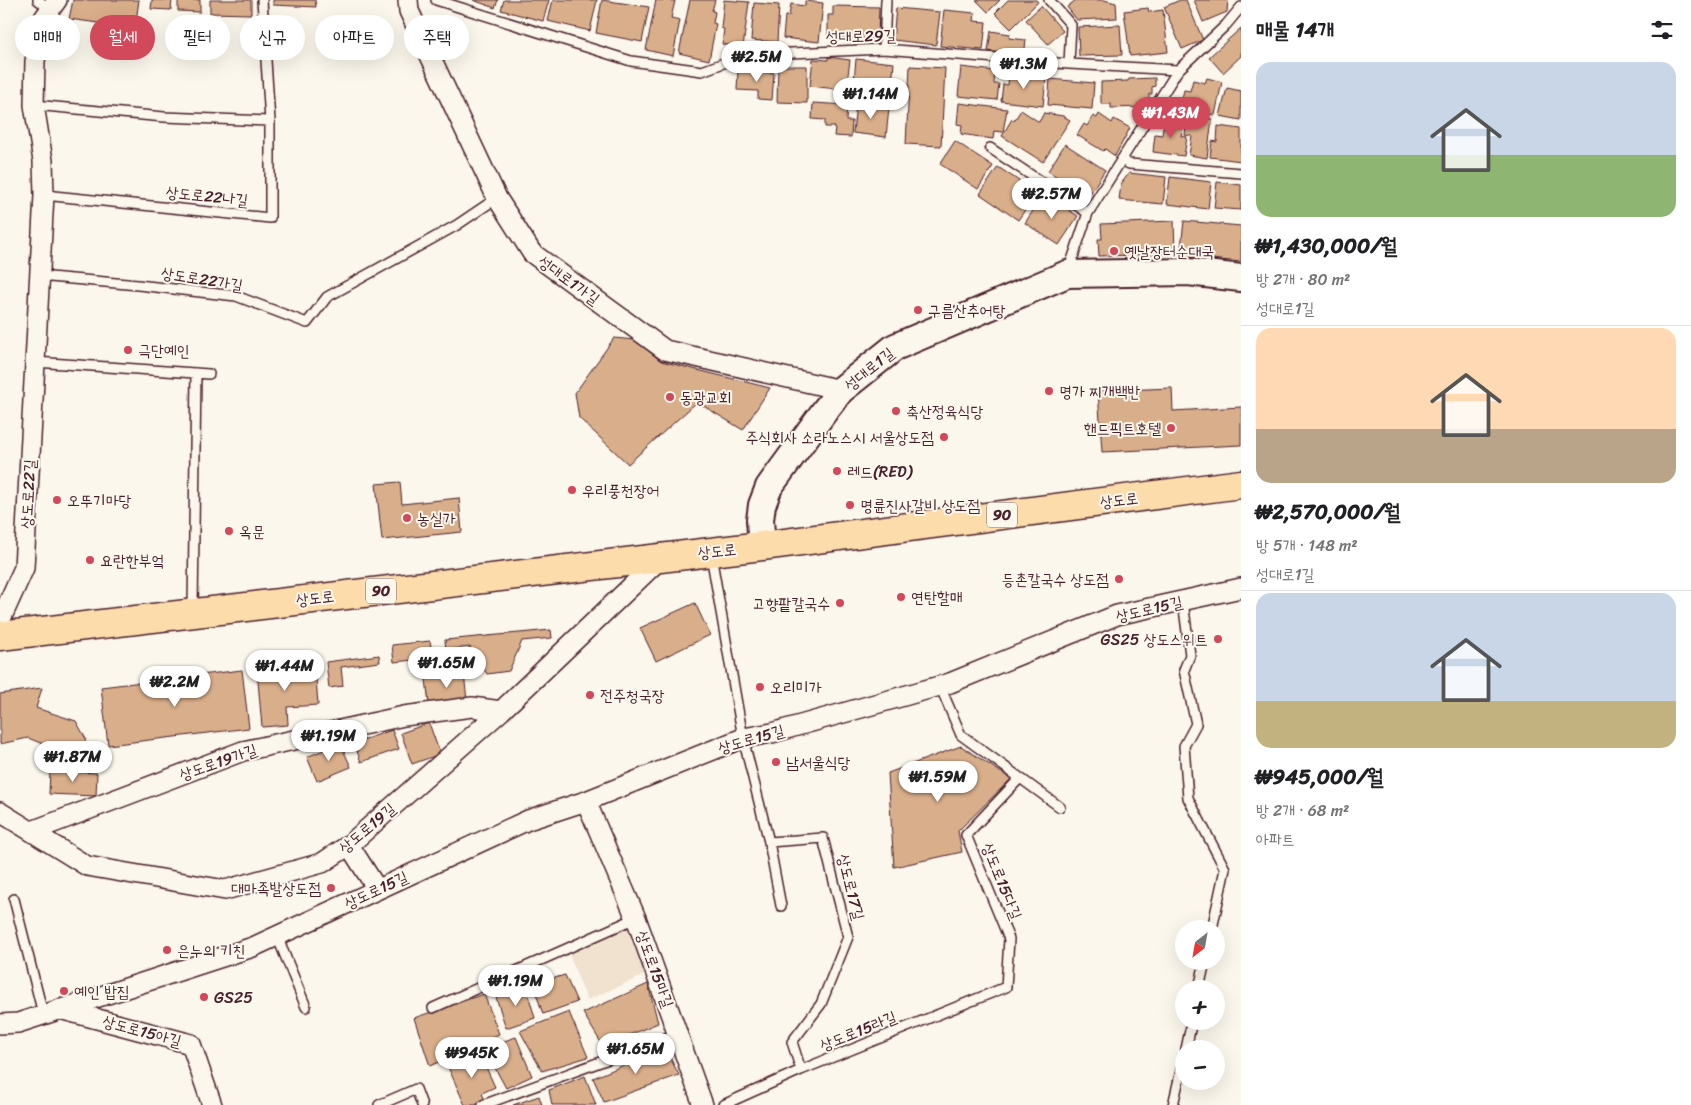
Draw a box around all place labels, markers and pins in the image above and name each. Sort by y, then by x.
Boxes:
pin: ₩2.5M [722,41,792,83]
pin: ₩1.3M [989,48,1059,90]
pin: ₩1.14M [830,78,912,120]
pin: ₩1.43M [1130,96,1212,139]
pin: ₩2.57M [1011,178,1093,220]
place label: 옛날장터순대국 [1124,237,1214,266]
marker: 옛날장터순대국 [1108,245,1120,257]
place label: 구름산추어탕 [928,296,1005,325]
marker: 구름산추어탕 [912,304,924,316]
place label: 극단예인 [138,336,190,365]
marker: 극단예인 [122,344,134,356]
place label: 명가 찌개백반 [1059,377,1141,406]
place label: 동광교회 [680,383,732,412]
marker: 명가 찌개백반 [1043,385,1055,397]
marker: 동광교회 [664,391,676,403]
place label: 축산정육식당 [906,397,983,426]
marker: 축산정육식당 [890,405,902,417]
place label: 핸드픽트호텔 [1084,414,1161,443]
marker: 핸드픽트호텔 [1165,422,1177,434]
place label: 주식회사 소라노스시 서울상도점 [745,423,934,452]
marker: 주식회사 소라노스시 서울상도점 [938,431,950,443]
place label: 레드(RED) [847,457,914,486]
marker: 레드(RED) [831,465,843,477]
place label: 우리풍천장어 [582,476,659,505]
marker: 우리풍천장어 [566,484,578,496]
place label: 오뚜기마당 [67,486,132,515]
place label: 명륜진사갈비 상도점 [860,491,980,520]
marker: 오뚜기마당 [51,494,63,506]
marker: 명륜진사갈비 상도점 [844,499,856,511]
place label: 농실가 [417,504,456,533]
marker: 농실가 [401,512,413,524]
place label: 옥문 [239,517,265,546]
marker: 옥문 [223,525,235,537]
place label: 요란한부엌 [100,546,164,575]
marker: 요란한부엌 [84,554,96,566]
place label: 등촌칼국수 상도점 [1002,565,1109,594]
marker: 등촌칼국수 상도점 [1113,573,1125,585]
place label: 연탄할매 [911,583,963,612]
place label: 고향팥칼국수 [753,589,830,618]
marker: 연탄할매 [895,591,907,603]
marker: 고향팥칼국수 [834,597,846,609]
place label: GS25 상도스위트 [1100,625,1208,654]
marker: GS25 상도스위트 [1212,633,1224,645]
pin: ₩1.65M [406,646,488,689]
pin: ₩1.44M [244,650,326,692]
pin: ₩2.2M [140,666,210,708]
place label: 오리미가 [770,673,822,702]
place label: 전주청국장 [600,681,665,710]
marker: 오리미가 [754,681,766,693]
marker: 전주청국장 [584,689,596,701]
pin: ₩1.19M [288,720,370,762]
pin: ₩1.87M [32,740,114,783]
place label: 남서울식당 [786,748,851,777]
marker: 남서울식당 [770,756,782,768]
pin: ₩1.59M [897,760,979,803]
place label: 대마족발상도점 [231,874,321,903]
marker: 대마족발상도점 [325,882,337,894]
place label: 은누의 키친 [177,936,246,965]
marker: 은누의 키친 [161,944,173,956]
pin: ₩1.19M [475,964,557,1007]
place label: 예인 밥집 [74,977,130,1006]
place label: GS25 [214,983,253,1012]
marker: 예인 밥집 [58,985,70,997]
marker: GS25 [198,991,210,1003]
pin: ₩1.65M [595,1032,677,1075]
pin: ₩945K [437,1036,507,1079]

